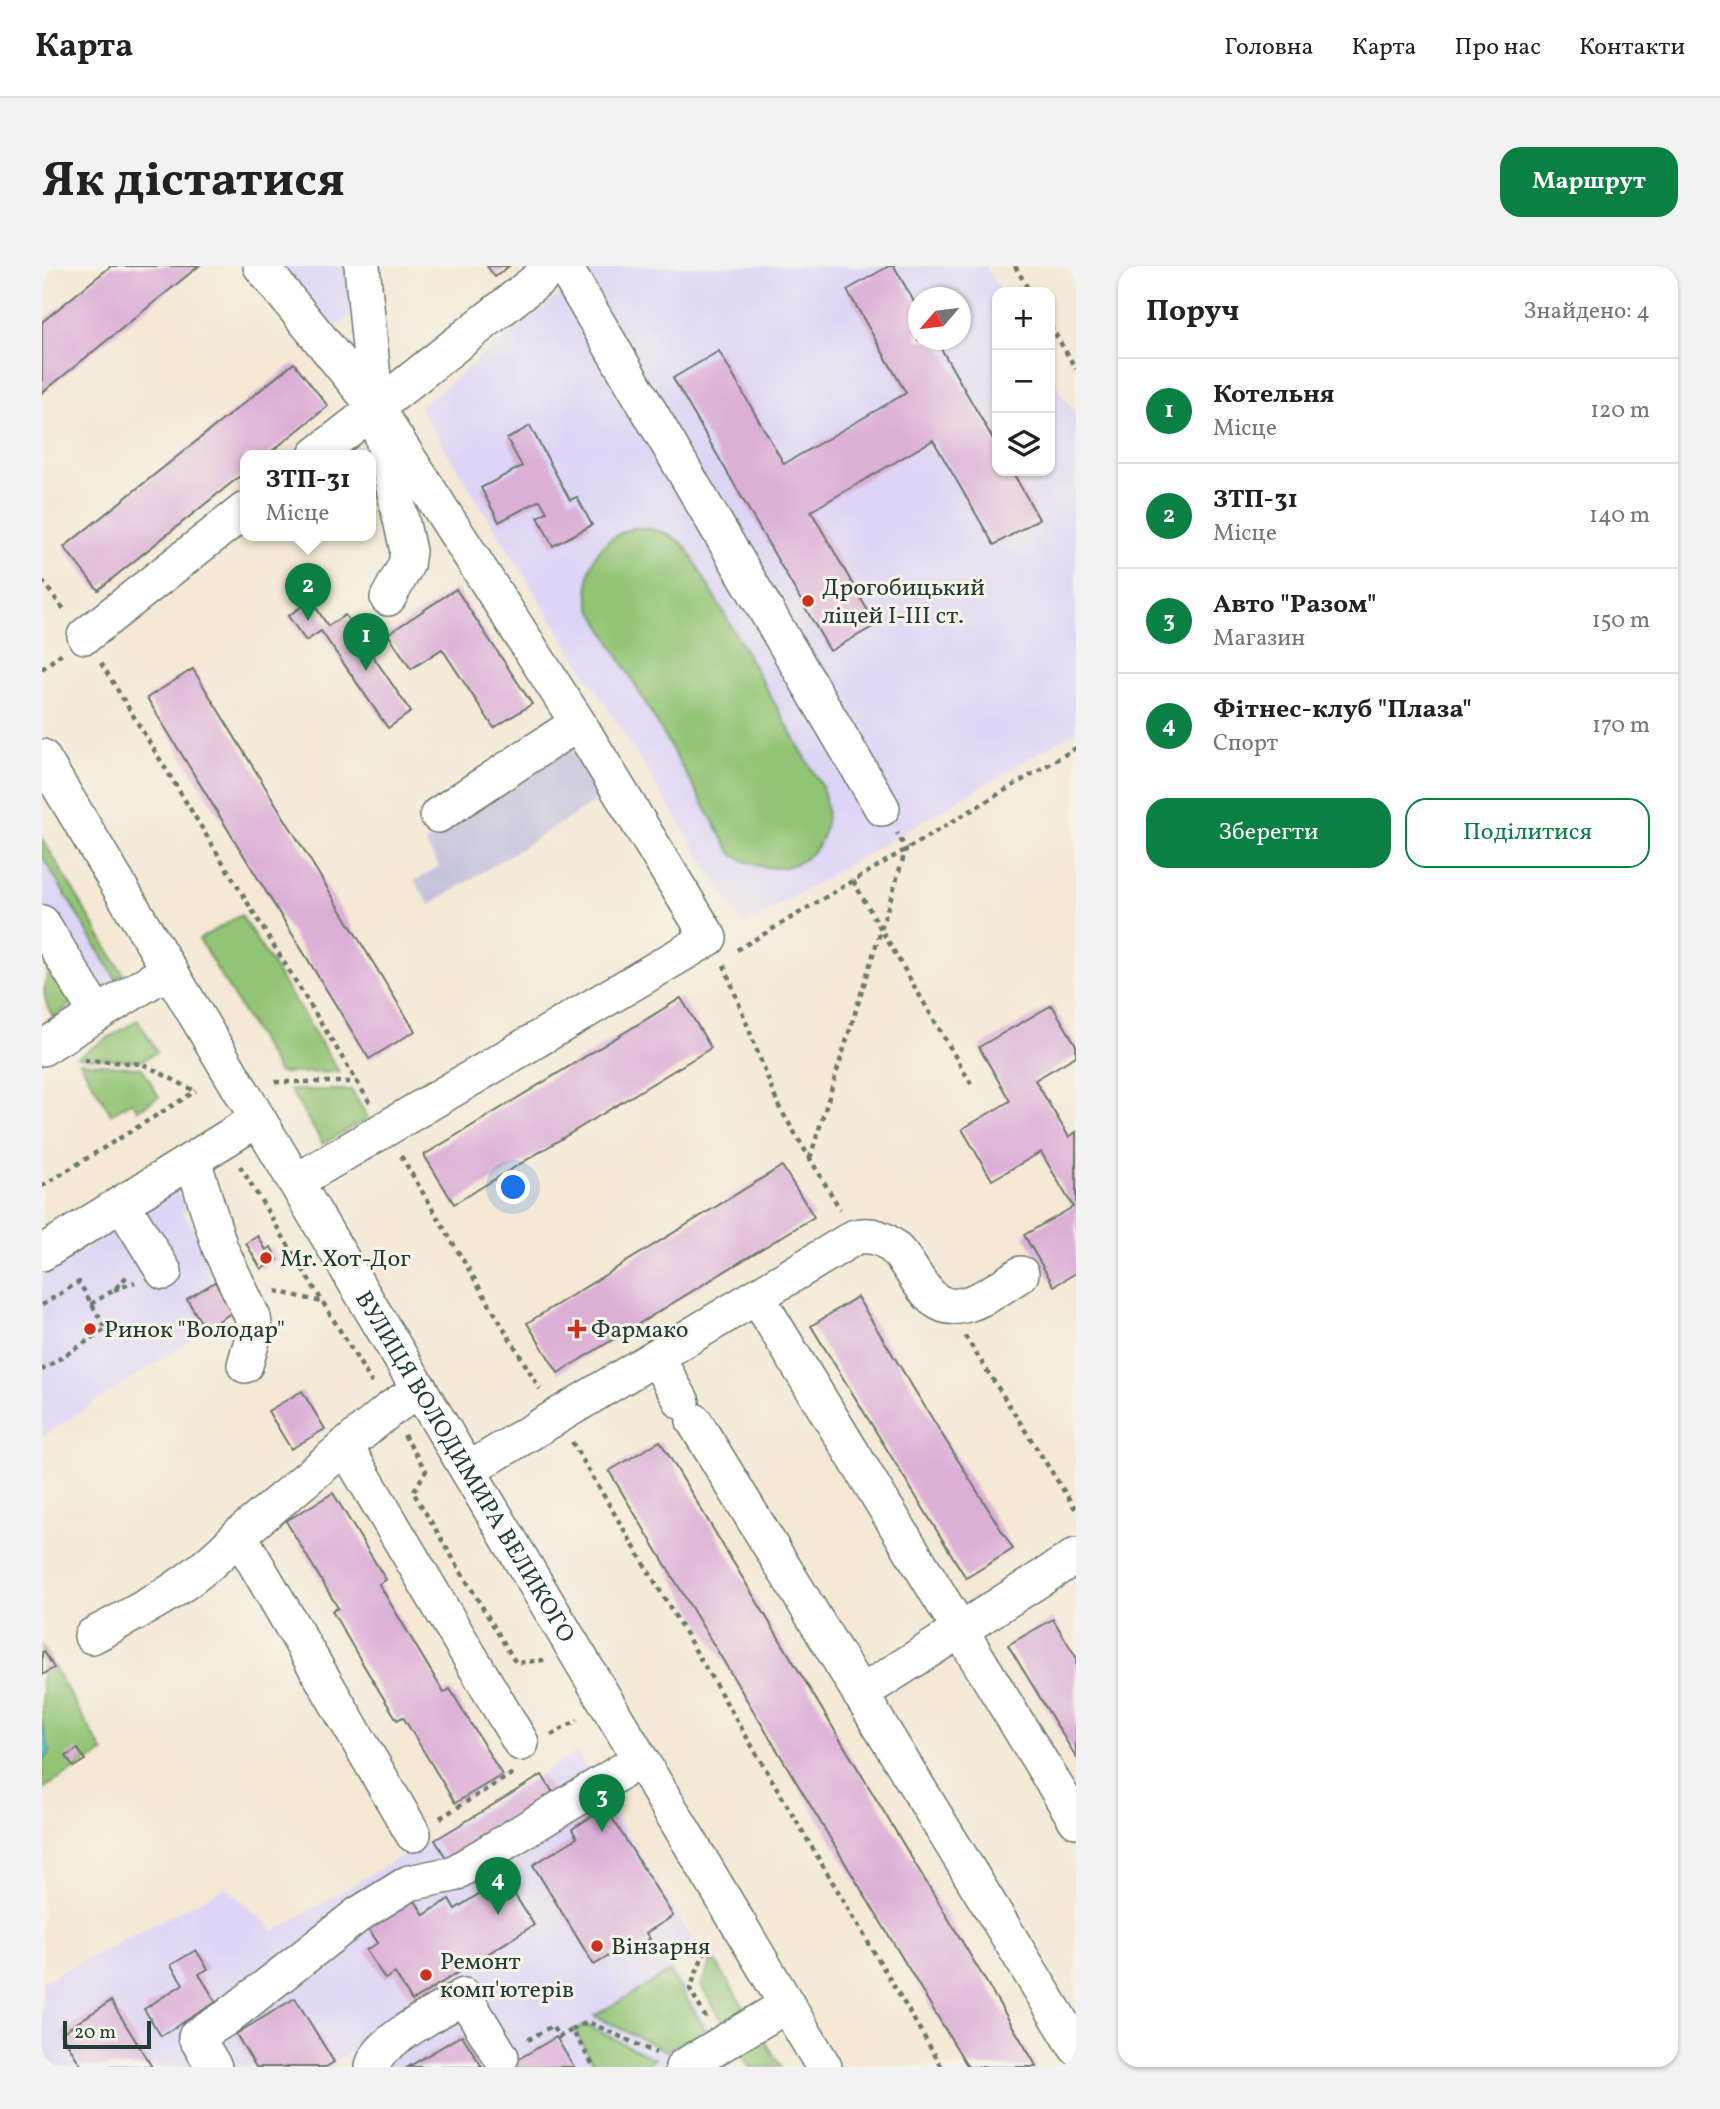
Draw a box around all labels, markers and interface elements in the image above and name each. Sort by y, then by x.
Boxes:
text: Карта [35,25,133,71]
text: Головна [1224,31,1313,65]
text: Карта [1351,31,1417,65]
text: Про нас [1455,31,1541,65]
text: Контакти [1579,31,1685,65]
button: Маршрут [1500,147,1678,217]
text: Як дістатися [42,148,345,217]
north arrow [908,287,971,350]
map controls [992,287,1055,476]
button: + [992,287,1055,350]
text: Поруч [1146,291,1239,333]
text: Знайдено: 4 [1523,296,1650,328]
button: − [992,350,1055,413]
text: Котельня [1213,377,1335,413]
text: 1 [1164,395,1174,427]
text: 120 m [1590,395,1650,427]
button: layers [992,413,1055,476]
text: Місце [1213,413,1277,445]
popup [240,450,376,541]
text: ЗТП-31 [266,462,350,498]
text: ЗТП-31 [1213,482,1298,518]
text: Місце [266,498,329,530]
text: 2 [1163,500,1175,532]
text: 140 m [1589,500,1650,532]
text: Місце [1213,518,1277,550]
pin: 2 [285,563,331,621]
place label: Дрогобицький ліцей І-ІІІ ст. [822,572,985,634]
text: Авто "Разом" [1213,587,1377,623]
marker: Дрогобицький ліцей І-ІІІ ст. [800,593,816,609]
text: 3 [1163,605,1175,637]
text: 150 m [1592,605,1650,637]
pin: 1 [343,613,389,671]
text: Магазин [1213,623,1305,655]
text: Фітнес-клуб "Плаза" [1213,692,1472,728]
text: 4 [1162,710,1176,742]
text: 170 m [1592,710,1650,742]
text: Спорт [1213,728,1278,760]
button: Зберегти [1146,798,1391,868]
button: Поділитися [1405,798,1650,868]
your location [496,1170,530,1204]
place label: Mr. Хот-Дог [280,1243,411,1277]
marker: Mr. Хот-Дог [258,1250,274,1266]
street label: ВУЛИЦЯ ВОЛОДИМИРА ВЕЛИКОГО [345,1285,582,1650]
place label: Ринок "Володар" [104,1314,285,1348]
place label: Фармако [591,1314,689,1348]
marker: Ринок "Володар" [82,1321,98,1337]
marker: Фармако [569,1321,585,1337]
pin: 3 [579,1774,625,1832]
pin: 4 [475,1857,521,1915]
place label: Вінзарня [611,1931,710,1965]
marker: Вінзарня [589,1938,605,1954]
place label: Ремонт комп'ютерів [440,1946,574,2008]
marker: Ремонт комп'ютерів [418,1967,434,1983]
scale bar [63,2018,150,2050]
text: 20 m [74,2020,116,2046]

